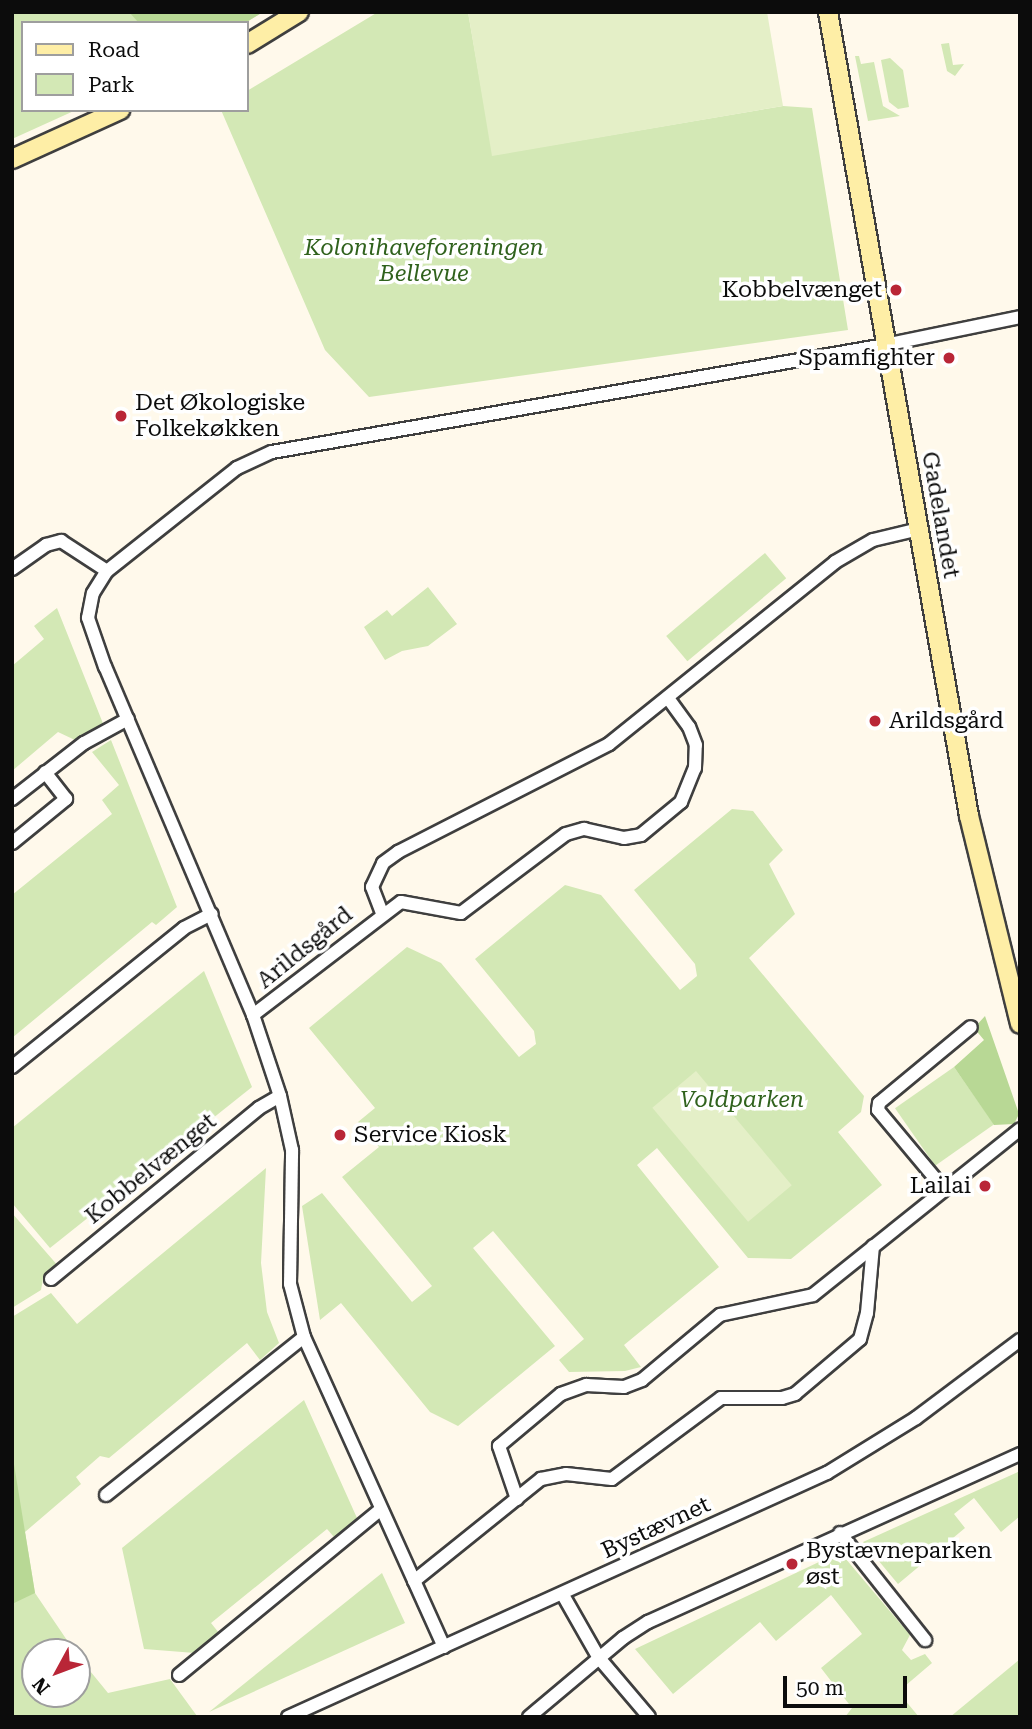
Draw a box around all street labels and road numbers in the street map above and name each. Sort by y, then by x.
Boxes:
street label: Gadelandet [915,450,965,580]
street label: Arildsgård [252,901,358,995]
street label: Kobbelvænget [80,1108,222,1230]
street label: Bystævnet [597,1491,715,1565]

